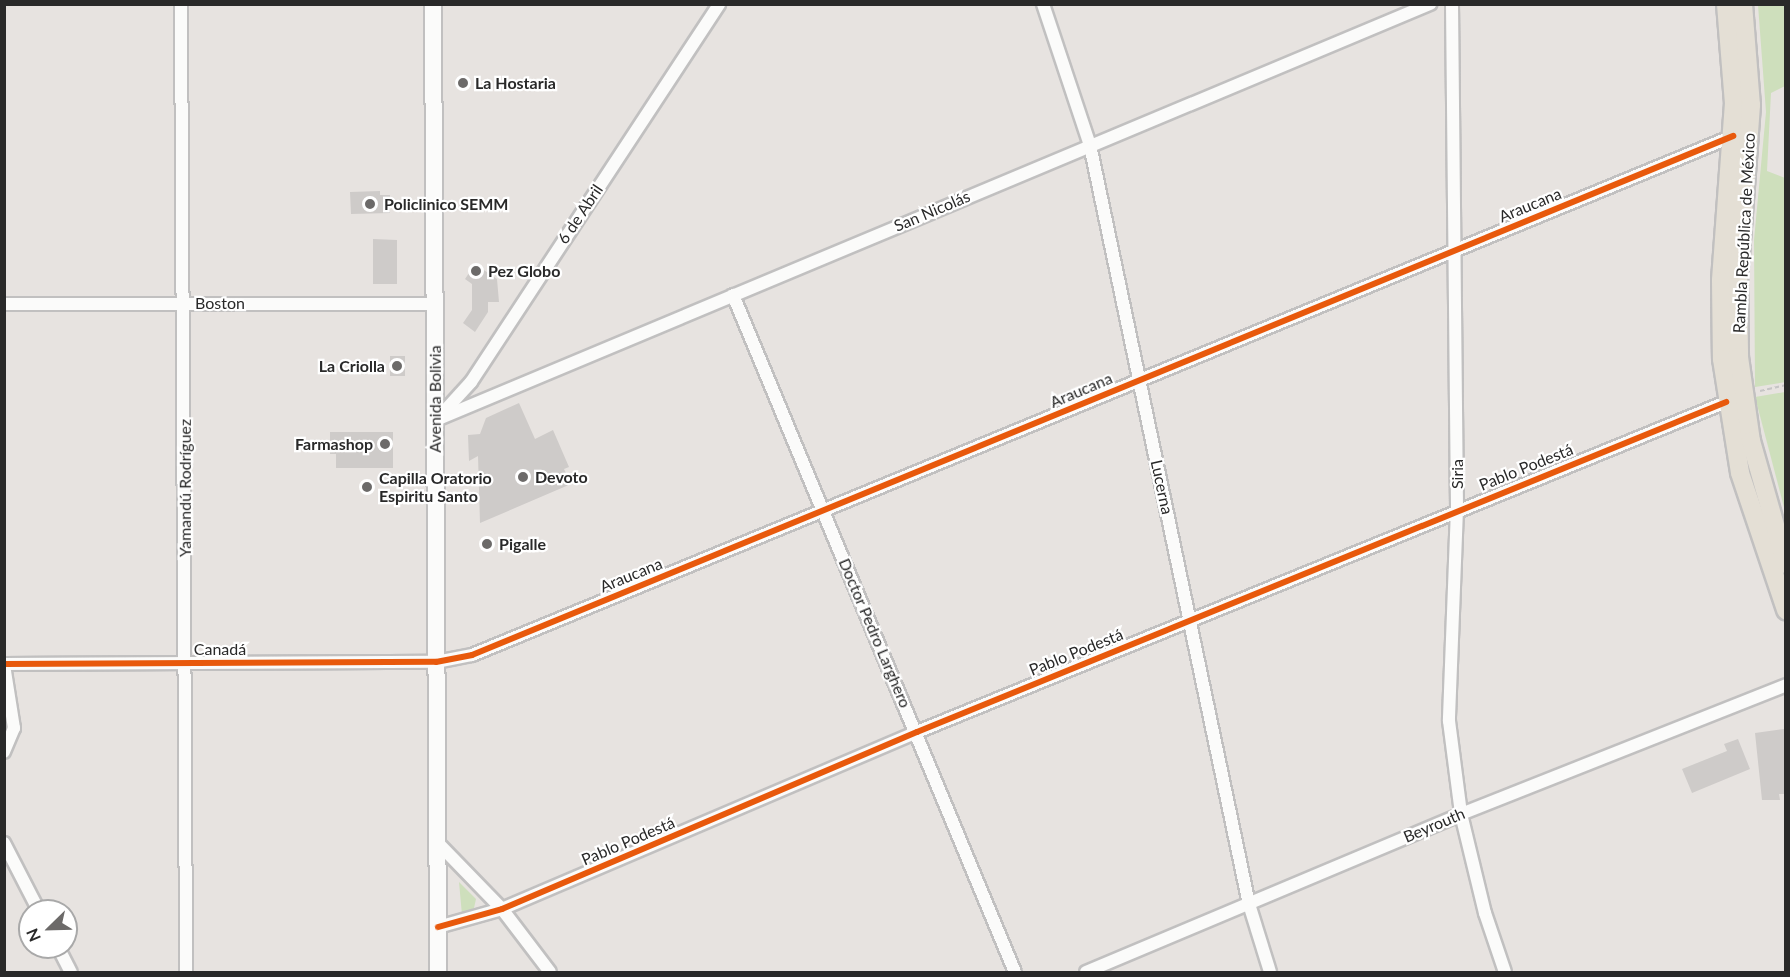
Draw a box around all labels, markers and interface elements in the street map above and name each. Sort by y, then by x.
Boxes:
place label: La Hostaria [475,73,556,93]
marker: La Hostaria [456,76,470,90]
street label: Rambla República de México [1729,132,1759,334]
street label: 6 de Abril [553,180,607,248]
street label: Araucana [1496,184,1564,226]
street label: San Nicolás [891,186,973,236]
place label: Policlinico SEMM [384,194,508,214]
marker: Policlinico SEMM [361,195,379,213]
place label: Pez Globo [488,261,560,281]
marker: Pez Globo [469,264,483,278]
street label: Boston [195,293,245,313]
street label: Avenida Bolivia [425,345,445,453]
place label: La Criolla [319,356,385,376]
marker: La Criolla [390,359,404,373]
street label: Araucana [1047,368,1115,412]
street label: Yamandú Rodríguez [175,419,195,557]
place label: Farmashop [295,434,373,454]
marker: Farmashop [378,437,392,451]
street label: Pablo Podestá [1476,439,1576,495]
street label: Lucerna [1147,458,1177,516]
street label: Siria [1447,459,1467,489]
place label: Devoto [535,467,588,487]
place label: Capilla Oratorio Espiritu Santo [379,468,492,506]
marker: Devoto [516,470,530,484]
marker: Capilla Oratorio Espiritu Santo [360,480,374,494]
place label: Pigalle [499,534,546,554]
marker: Pigalle [480,537,494,551]
street label: Araucana [597,554,665,596]
street label: Doctor Pedro Larghero [835,555,915,711]
street label: Pablo Podestá [1026,624,1126,680]
street label: Canadá [194,639,246,659]
street label: Beyrouth [1400,803,1468,847]
street label: Pablo Podestá [578,813,678,869]
north arrow [18,899,78,959]
text: N [22,926,44,945]

